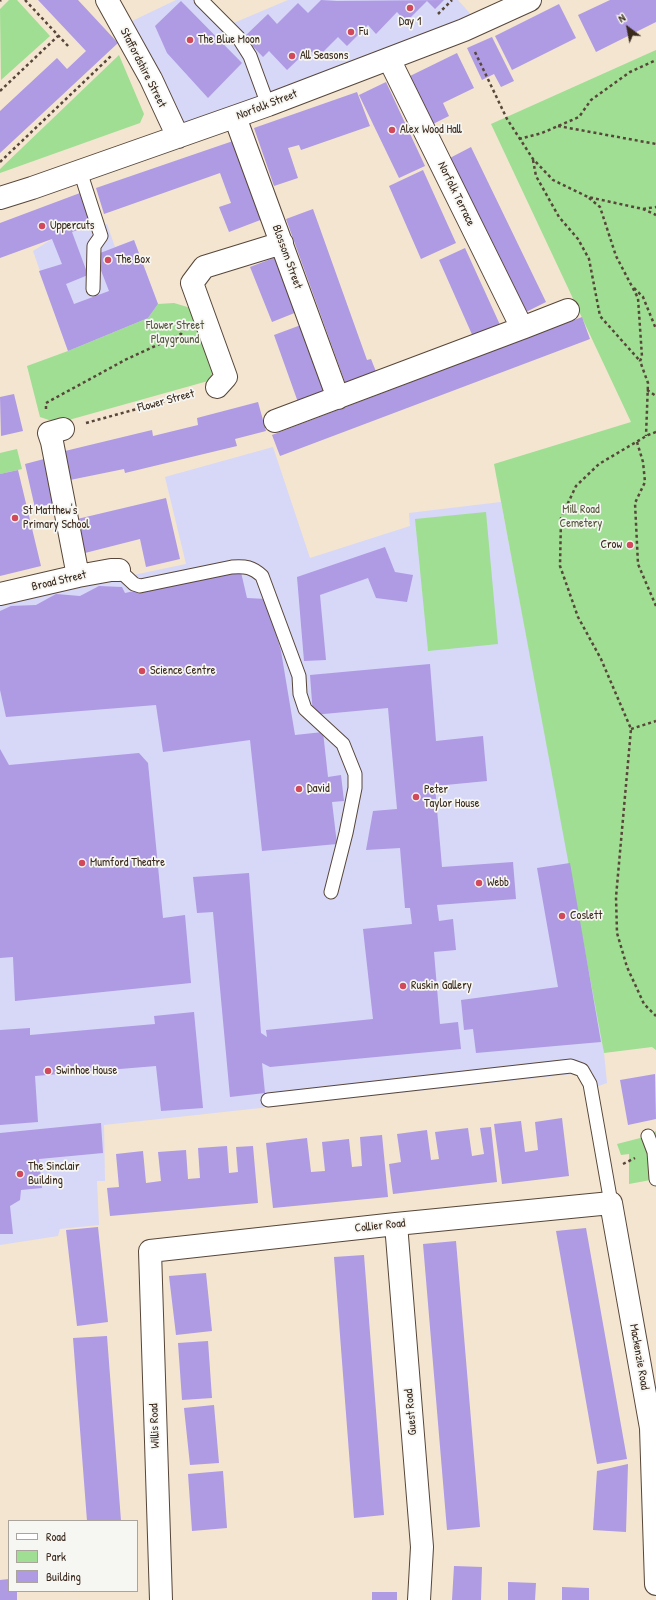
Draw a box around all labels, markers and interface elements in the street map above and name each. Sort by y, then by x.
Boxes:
marker: Day 1 [405,3,415,13]
north arrow [608,8,648,48]
text: N [615,10,628,25]
place label: Day 1 [399,15,421,29]
place label: Fu [359,25,368,39]
street label: Staffordshire Street [117,26,169,110]
marker: Fu [346,27,356,37]
place label: The Blue Moon [198,33,260,47]
marker: The Blue Moon [185,35,195,45]
place label: All Seasons [300,49,348,63]
marker: All Seasons [287,51,297,61]
street label: Norfolk Street [235,87,299,123]
place label: Alex Wood Hall [400,123,462,137]
marker: Alex Wood Hall [387,125,397,135]
street label: Norfolk Terrace [434,160,478,228]
place label: Uppercuts [50,219,94,233]
marker: Uppercuts [37,221,47,231]
street label: Blossom Street [269,223,305,291]
place label: The Box [116,253,150,267]
marker: The Box [103,255,113,265]
park label: Flower Street Playground [146,319,204,347]
street label: Flower Street [136,387,196,415]
park label: Mill Road Cemetery [560,503,602,531]
place label: St Matthew's Primary School [23,504,89,532]
marker: St Matthew's Primary School [10,513,20,523]
place label: Crow [600,538,622,552]
marker: Crow [625,540,635,550]
street label: Broad Street [30,568,88,594]
place label: Science Centre [150,664,216,678]
marker: Science Centre [137,666,147,676]
place label: David [307,782,330,796]
place label: Peter Taylor House [424,783,479,811]
marker: David [294,784,304,794]
marker: Peter Taylor House [411,792,421,802]
place label: Mumford Theatre [90,856,165,870]
marker: Mumford Theatre [77,858,87,868]
place label: Webb [487,876,509,890]
marker: Webb [474,878,484,888]
place label: Coslett [570,909,602,923]
marker: Coslett [557,911,567,921]
place label: Ruskin Gallery [411,979,472,993]
marker: Ruskin Gallery [398,981,408,991]
place label: Swinhoe House [56,1064,117,1078]
marker: Swinhoe House [43,1066,53,1076]
place label: The Sinclair Building [28,1160,80,1188]
marker: The Sinclair Building [15,1169,25,1179]
street label: Collier Road [354,1216,406,1236]
street label: Mackenzie Road [626,1323,652,1391]
street label: Guest Road [402,1388,420,1436]
street label: Willis Road [147,1403,163,1449]
legend [8,1520,138,1592]
text: Road [46,1528,66,1545]
text: Park [46,1548,66,1565]
text: Building [46,1568,81,1585]

